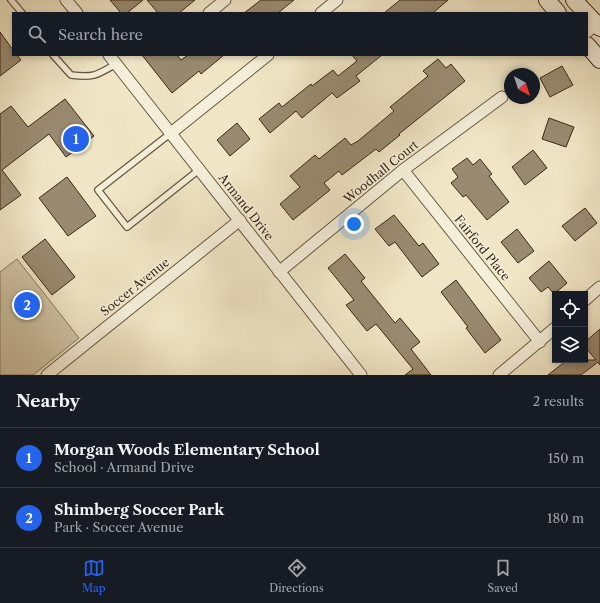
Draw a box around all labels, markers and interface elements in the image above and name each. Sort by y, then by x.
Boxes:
search box [12,12,588,56]
icon: search [26,23,48,45]
text: Search here [58,25,143,44]
north arrow [504,68,540,104]
pin: 1 [63,124,89,154]
street label: Woodhall Court [340,136,422,207]
street label: Armand Drive [215,170,277,243]
street label: Fairford Place [451,212,514,284]
your location [344,214,364,234]
street label: Soccer Avenue [97,254,172,319]
pin: 2 [14,290,40,320]
map controls [552,291,588,363]
button: locate [552,291,588,327]
button: layers [552,327,588,363]
text: Nearby [16,391,80,411]
text: 2 results [533,393,584,409]
text: Morgan Woods Elementary School [54,440,320,459]
text: 1 [26,450,32,466]
text: 150 m [548,450,584,466]
text: School · Armand Drive [54,459,194,475]
text: Shimberg Soccer Park [54,500,224,519]
text: 2 [25,510,33,526]
text: 180 m [547,510,584,526]
text: Park · Soccer Avenue [54,519,184,535]
tab: Map [82,557,106,595]
tab: Directions [269,557,324,595]
tab: Saved [488,557,518,595]

